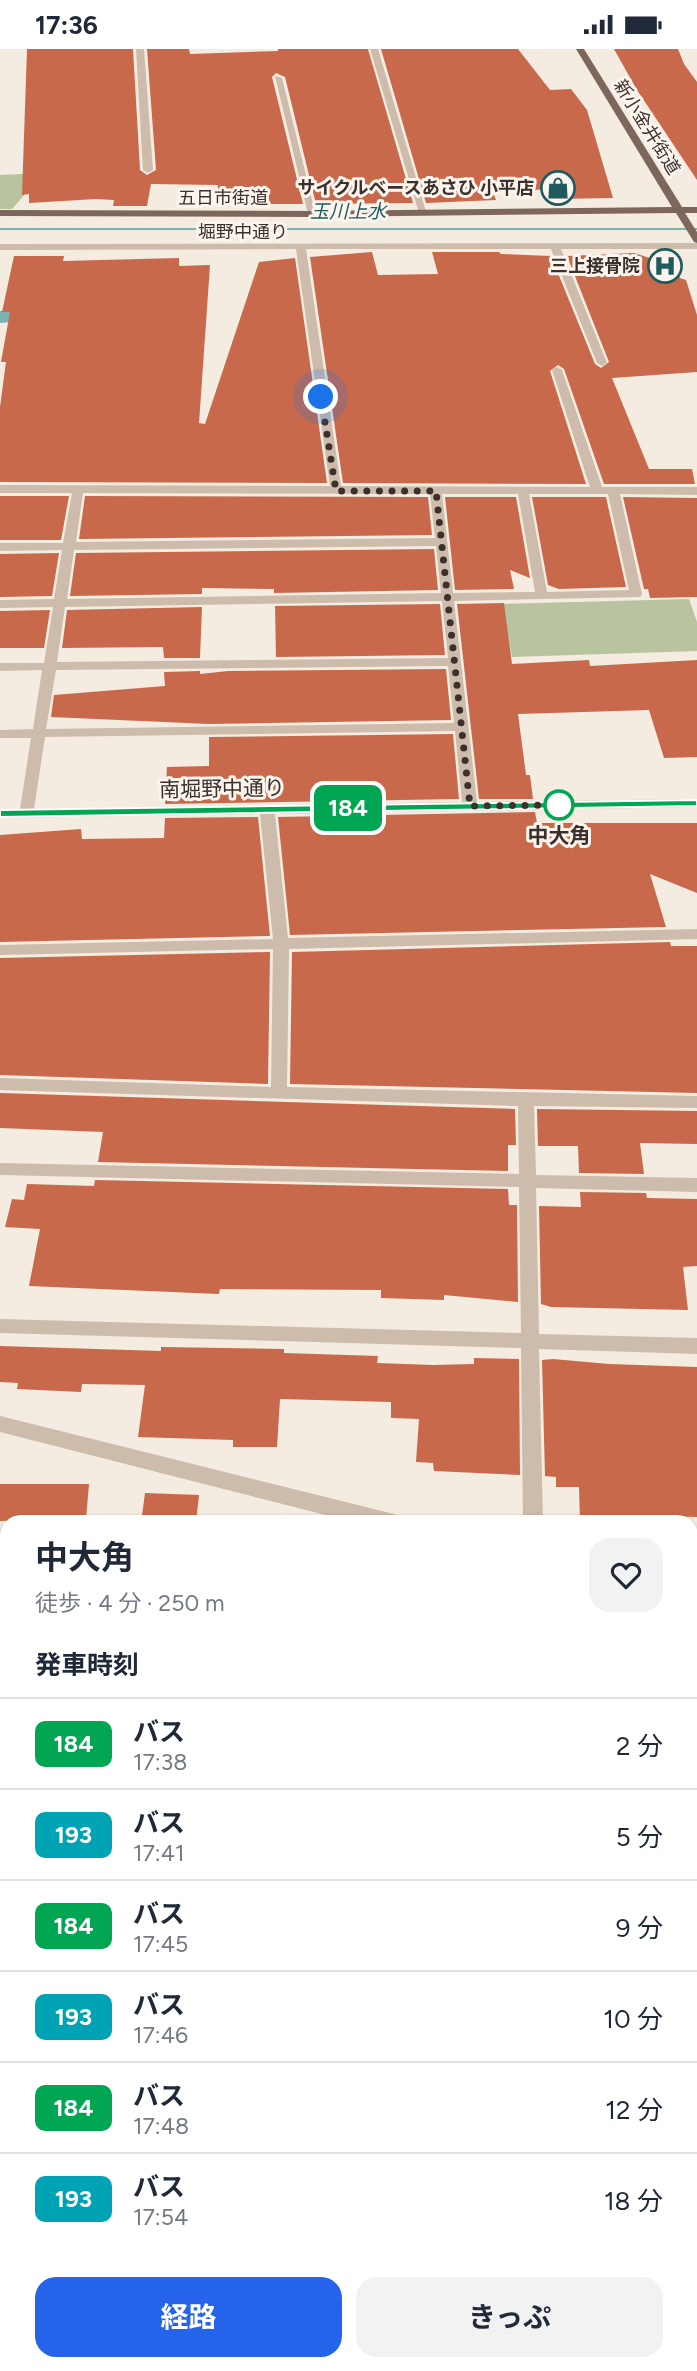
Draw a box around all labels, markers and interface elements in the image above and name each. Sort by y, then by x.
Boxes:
text: 17:36 [35,9,98,41]
street label: 新小金井街道 [609,75,685,179]
shop icon: サイクルベースあさひ 小平店 [539,169,577,207]
place label: サイクルベースあさひ 小平店 [298,177,534,199]
street label: 五日市街道 [178,187,268,209]
water label: 玉川上水 [310,200,388,223]
street label: 堀野中通り [198,221,288,243]
hospital icon: 三上接骨院 [646,247,684,285]
place label: 三上接骨院 [550,255,640,277]
your location [303,379,338,414]
street label: 南堀野中通り [159,775,285,802]
line badge: 184 [308,785,388,831]
marker: 中大角 [544,790,574,820]
text: 184 [328,793,368,822]
place label: 中大角 [528,823,591,848]
text: 中大角 [35,1538,134,1577]
button: heart [589,1538,663,1612]
text: 徒歩 · 4 分 · 250 m [35,1589,224,1617]
text: 発車時刻 [35,1649,139,1681]
text: バス [133,1716,185,1748]
text: 184 [53,1729,94,1758]
text: 2 分 [616,1730,663,1762]
text: 17:38 [133,1748,187,1776]
text: バス [133,1807,185,1839]
text: 193 [55,1820,92,1849]
text: 5 分 [616,1821,663,1853]
text: 17:41 [133,1839,184,1867]
text: バス [133,1898,185,1930]
text: 184 [53,1911,94,1940]
text: 9 分 [616,1912,663,1944]
text: 17:45 [133,1930,188,1958]
text: バス [133,1989,185,2021]
text: 193 [55,2002,92,2031]
text: 10 分 [603,2003,663,2035]
text: 17:46 [133,2021,188,2049]
text: バス [133,2080,185,2112]
text: 184 [53,2093,94,2122]
text: 12 分 [605,2094,663,2126]
text: 17:48 [133,2112,189,2140]
text: バス [133,2171,185,2203]
text: 193 [55,2184,92,2213]
text: 18 分 [604,2185,663,2217]
text: 17:54 [133,2203,188,2231]
button: 経路 [35,2277,342,2357]
button: きっぷ [356,2277,663,2357]

